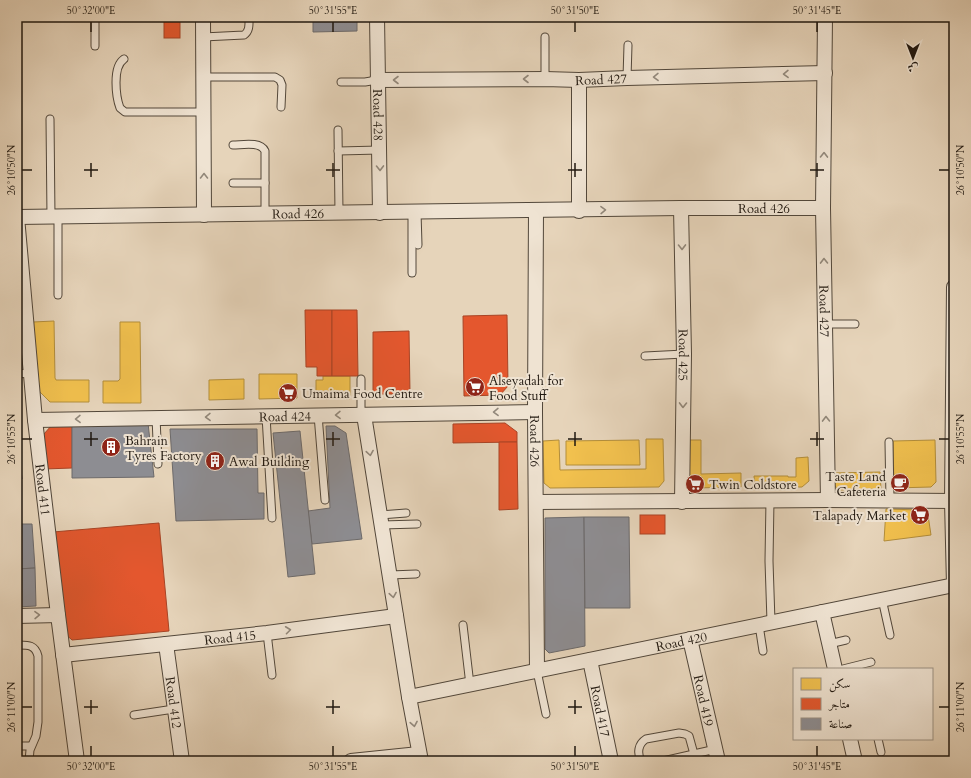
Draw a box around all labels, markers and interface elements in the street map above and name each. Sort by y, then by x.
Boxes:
text: 50°32'00"E [67,4,115,18]
text: 50°31'55"E [309,4,357,18]
text: 50°31'50"E [551,4,599,18]
text: 50°31'45"E [793,4,841,18]
north arrow [893,38,933,78]
text: ش [907,60,918,75]
street label: Road 427 [575,70,628,90]
one-way arrow [783,70,789,78]
one-way arrow [653,73,659,81]
one-way arrow [523,75,529,83]
one-way arrow [393,76,399,84]
street label: Road 428 [368,89,387,141]
text: 26°10'50"N [5,144,19,195]
text: 26°10'50"N [954,144,968,195]
one-way arrow [820,152,828,158]
one-way arrow [376,165,384,171]
one-way arrow [200,173,208,179]
street label: Road 426 [738,200,790,218]
street label: Road 426 [272,205,324,224]
one-way arrow [600,206,606,214]
one-way arrow [678,244,686,250]
one-way arrow [820,258,828,264]
street label: Road 427 [814,285,833,338]
street label: Road 425 [673,329,692,381]
place label: Alseyadah for Food Stuff [489,372,563,405]
supermarket icon: Alseyadah for Food Stuff [464,376,486,398]
supermarket icon: Umaima Food Centre [277,382,299,404]
place label: Umaima Food Centre [302,385,423,403]
one-way arrow [679,402,687,408]
street label: Road 424 [259,408,312,426]
one-way arrow [493,408,499,417]
one-way arrow [335,411,341,419]
text: 26°10'55"N [5,413,19,464]
one-way arrow [205,413,211,421]
text: 26°10'55"N [954,413,968,464]
one-way arrow [75,415,81,423]
street label: Road 426 [525,415,543,467]
one-way arrow [822,416,830,422]
place label: Bahrain Tyres Factory [125,432,202,465]
building icon: Bahrain Tyres Factory [100,436,122,458]
building icon: Awal Building [204,450,226,472]
one-way arrow [366,450,374,456]
place label: Awal Building [229,453,310,471]
street label: Road 411 [30,463,54,517]
place label: Taste Land Cafeteria [825,468,886,501]
cafe icon: Taste Land Cafeteria [889,472,911,494]
supermarket icon: Twin Coldstore [684,473,706,495]
place label: Twin Coldstore [709,476,797,494]
supermarket icon: Talapady Market [909,504,931,526]
place label: Talapady Market [813,507,906,525]
one-way arrow [388,592,397,598]
one-way arrow [34,611,40,619]
street label: Road 415 [203,626,257,650]
one-way arrow [285,626,291,635]
street label: Road 420 [654,628,709,656]
legend [793,668,933,740]
street label: Road 419 [689,673,718,728]
street label: Road 412 [161,676,185,730]
text: سكن [829,676,850,693]
text: 26°11'00"N [5,681,19,732]
text: 26°11'00"N [954,681,968,732]
street label: Road 417 [585,684,614,739]
text: متاجر [827,696,850,712]
text: صناعة [829,716,852,732]
one-way arrow [409,721,418,727]
text: 50°32'00"E [67,760,115,774]
text: 50°31'55"E [309,760,357,774]
text: 50°31'50"E [551,760,599,774]
text: 50°31'45"E [793,760,841,774]

